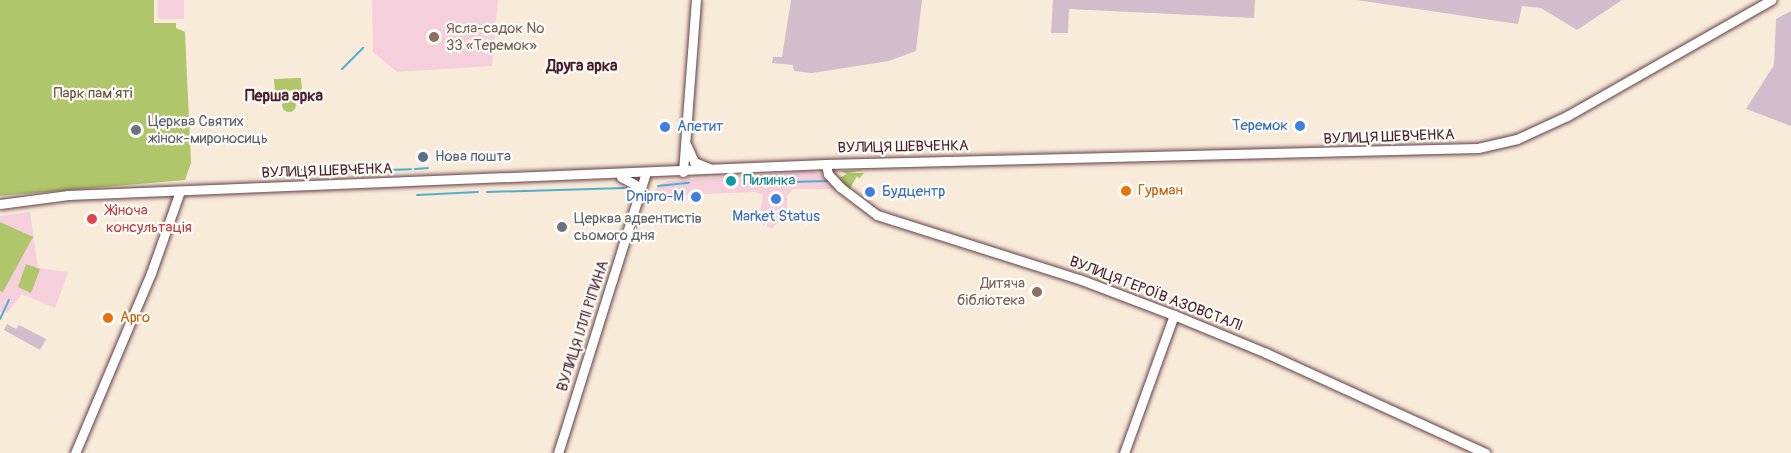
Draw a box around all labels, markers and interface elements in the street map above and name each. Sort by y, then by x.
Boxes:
place label: Ясла-садок № 33 «Теремок» [446,19,544,54]
marker: Ясла-садок № 33 «Теремок» [427,30,441,44]
district label: Друга арка [546,56,618,76]
park label: Парк пам'яті [54,85,132,103]
district label: Перша арка [245,86,323,106]
place label: Церква Святих жінок-мироносиць [148,112,268,147]
place label: Теремок [1232,117,1288,135]
place label: Апетит [677,118,723,136]
marker: Теремок [1293,119,1307,133]
marker: Апетит [658,120,672,134]
marker: Церква Святих жінок-мироносиць [129,123,143,137]
street label: ВУЛИЦЯ ШЕВЧЕНКА [1323,126,1455,148]
street label: ВУЛИЦЯ ШЕВЧЕНКА [837,137,969,157]
place label: Нова пошта [435,148,511,166]
marker: Нова пошта [416,150,430,164]
street label: ВУЛИЦЯ ШЕВЧЕНКА [261,160,393,182]
place label: Пилинка [743,172,795,190]
marker: Пилинка [724,174,738,188]
place label: Гурман [1138,182,1183,200]
place label: Будцентр [882,183,945,201]
marker: Гурман [1119,184,1133,198]
marker: Будцентр [863,185,877,199]
place label: Dnipro-M [626,188,684,206]
marker: Dnipro-M [689,190,703,204]
marker: Market Status [769,192,783,206]
place label: Жіноча консультація [106,201,192,236]
place label: Market Status [732,208,820,226]
place label: Церква адвентистів сьомого дня [574,209,702,244]
marker: Жіноча консультація [83,210,101,228]
marker: Церква адвентистів сьомого дня [555,220,569,234]
street label: ВУЛИЦЯ ГЕРОЇВ АЗОВСТАЛІ [1067,253,1245,335]
street label: ВУЛИЦЯ ІЛЛІ РІПИНА [553,258,613,394]
place label: Дитяча бібліотека [957,274,1025,309]
marker: Дитяча бібліотека [1030,285,1044,299]
place label: Арго [120,309,150,327]
marker: Арго [101,311,115,325]

